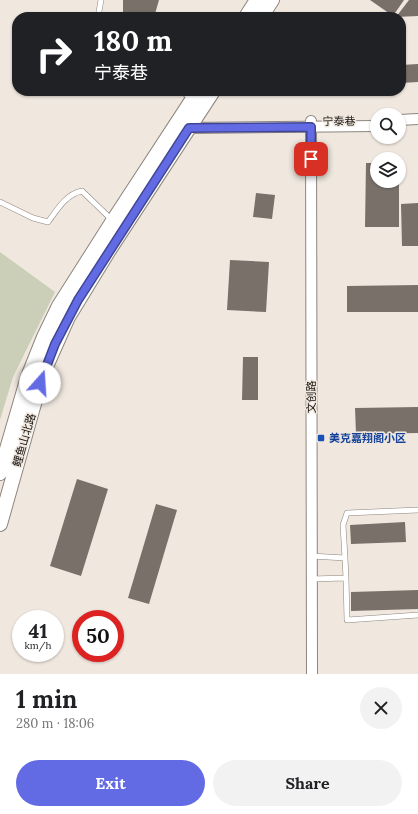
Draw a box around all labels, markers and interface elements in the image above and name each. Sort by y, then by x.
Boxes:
text: 180 m [94,23,172,59]
icon: right [28,28,80,80]
text: 宁泰巷 [94,61,148,84]
map controls [370,108,406,188]
button: search [370,108,406,144]
street label: 宁泰巷 [322,114,356,128]
pin [294,142,328,176]
icon: arrive [300,148,322,170]
button: layers [370,152,406,188]
position arrow [19,362,61,404]
street label: 文创路 [304,381,318,414]
street label: 鲤鱼山北路 [10,412,38,468]
place label: 美克嘉翔阁小区 [329,431,406,445]
marker: 美克嘉翔阁小区 [316,433,326,443]
speed limit sign: 50 [72,610,124,662]
text: 41 [28,618,48,643]
text: km/h [24,639,52,652]
text: 1 min [16,684,77,715]
button: close [360,687,402,729]
text: 280 m · 18:06 [16,715,94,732]
button: Exit [16,760,205,806]
button: Share [213,760,402,806]

